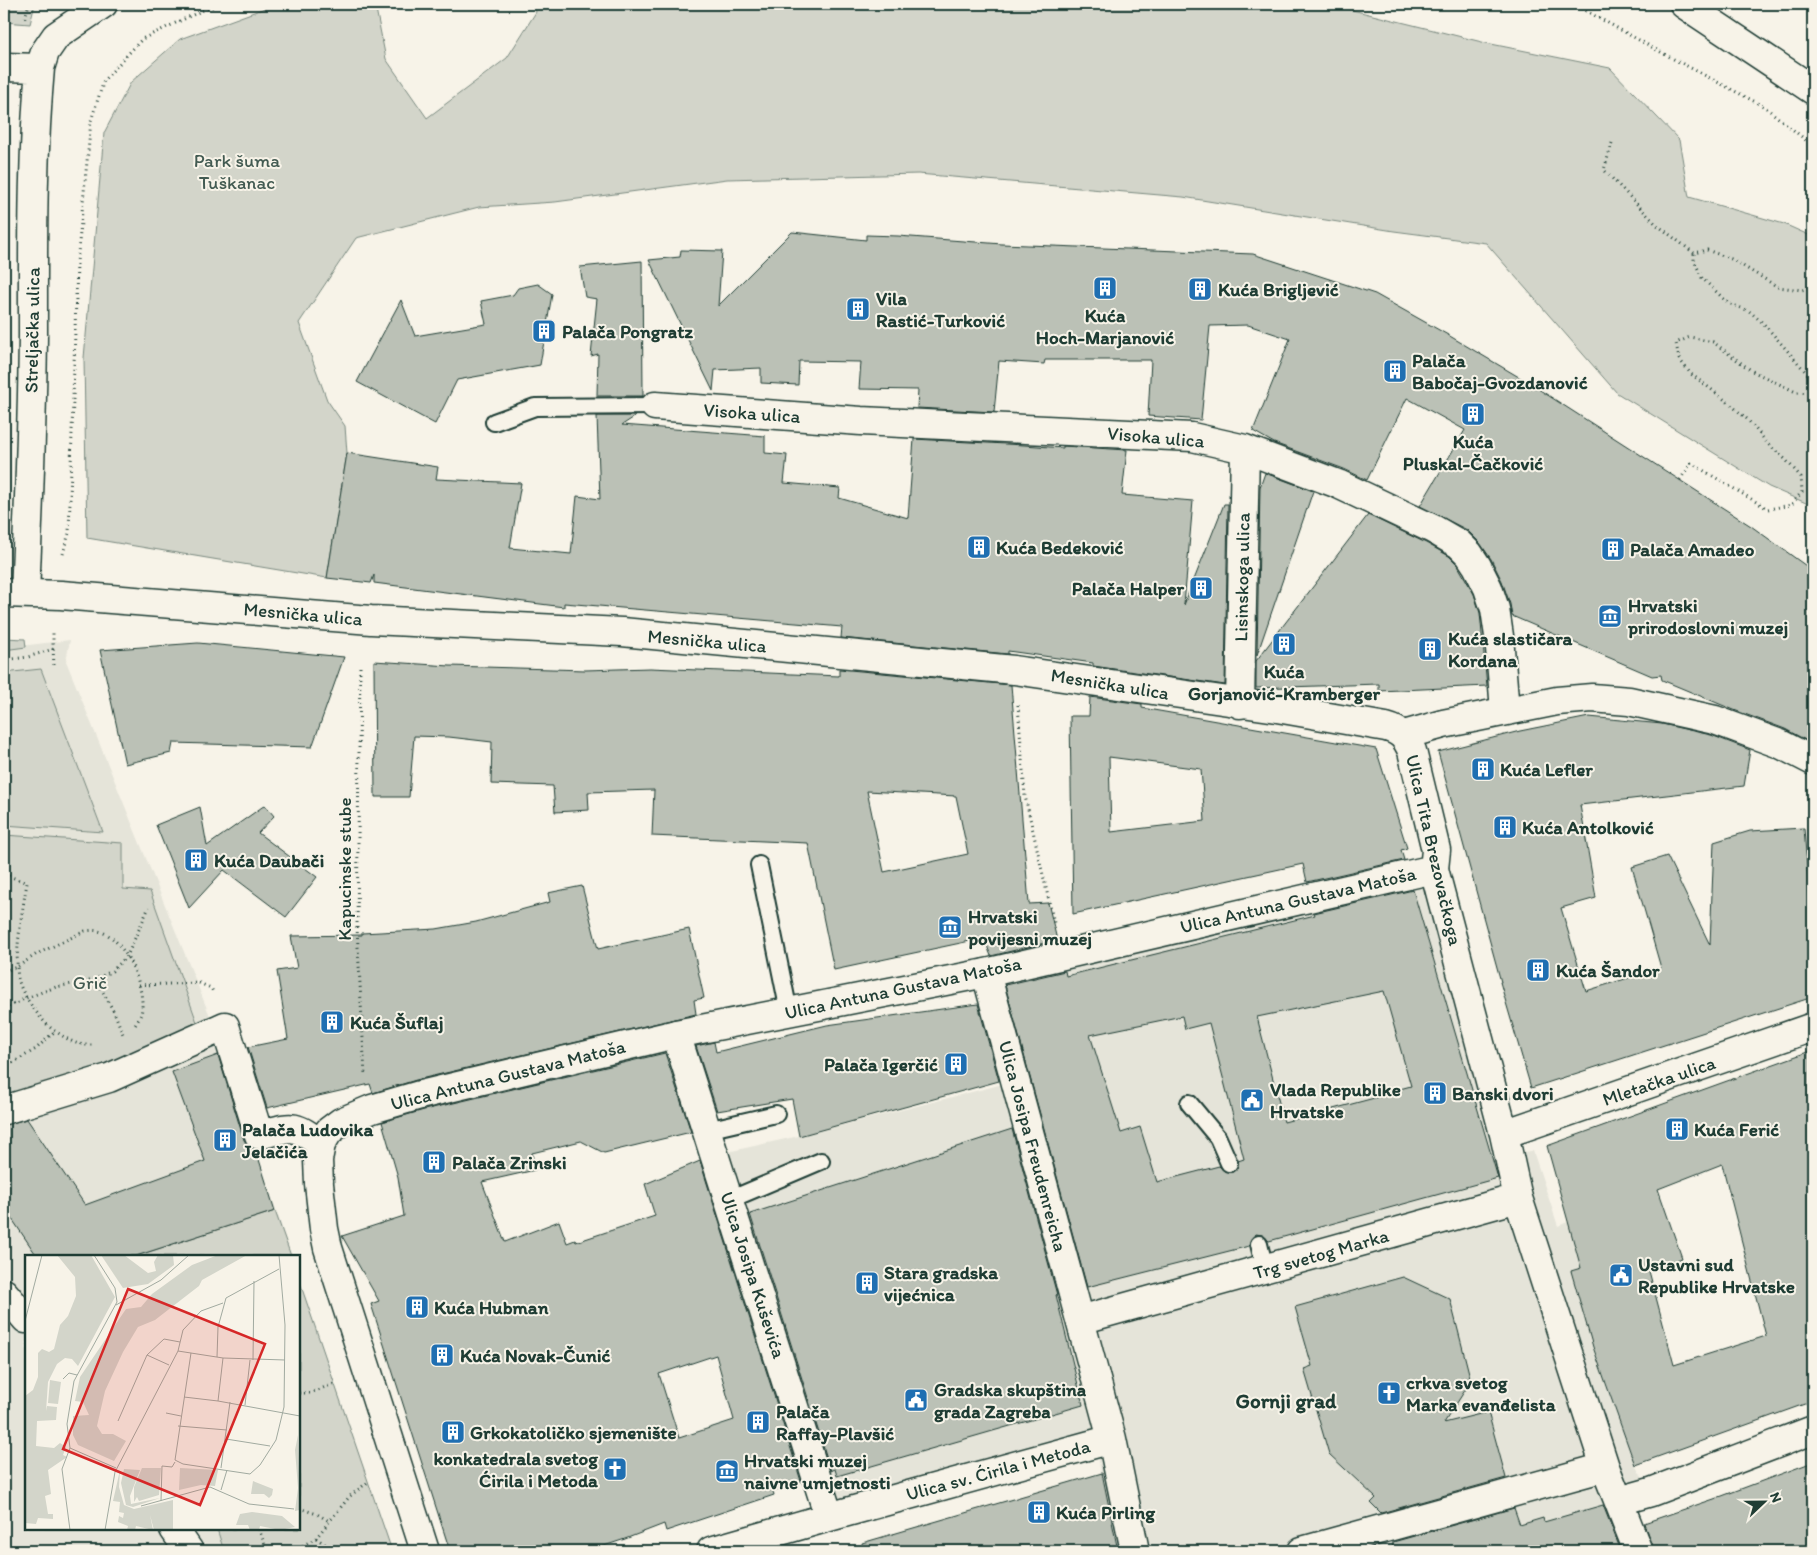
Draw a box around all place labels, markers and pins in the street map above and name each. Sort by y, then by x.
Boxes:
building icon: Kuća Hoch-Marjanović [1092,275,1118,301]
building icon: Kuća Brigljević [1187,276,1213,302]
place label: Kuća Brigljević [1218,278,1339,301]
place label: Vila Rastić-Turković [876,287,1005,332]
building icon: Vila Rastić-Turković [845,296,871,322]
place label: Kuća Hoch-Marjanović [1036,304,1174,349]
building icon: Palača Pongratz [531,318,557,344]
place label: Palača Pongratz [562,320,693,343]
place label: Palača Babočaj-Gvozdanović [1412,349,1588,394]
building icon: Palača Babočaj-Gvozdanović [1382,358,1408,384]
building icon: Kuća Pluskal-Čačković [1460,401,1486,427]
place label: Kuća Pluskal-Čačković [1403,430,1543,475]
building icon: Kuća Bedeković [966,534,992,560]
place label: Kuća Bedeković [996,536,1124,559]
building icon: Palača Amadeo [1600,536,1626,562]
place label: Palača Amadeo [1630,538,1755,561]
building icon: Palača Halper [1188,575,1214,601]
place label: Palača Halper [1072,577,1184,600]
place label: Hrvatski prirodoslovni muzej [1627,594,1788,639]
museum icon: Hrvatski prirodoslovni muzej [1597,603,1623,629]
place label: Kuća slastičara Kordana [1448,627,1573,672]
building icon: Kuća Gorjanović-Kramberger [1271,631,1297,657]
building icon: Kuća slastičara Kordana [1417,636,1443,662]
place label: Kuća Gorjanović-Kramberger [1188,660,1381,705]
building icon: Kuća Lefler [1470,756,1496,782]
place label: Kuća Lefler [1500,758,1593,781]
building icon: Kuća Antolković [1492,814,1518,840]
place label: Kuća Antolković [1522,816,1654,839]
building icon: Kuća Daubači [183,847,209,873]
place label: Kuća Daubači [214,849,324,872]
place label: Hrvatski povijesni muzej [967,905,1092,950]
museum icon: Hrvatski povijesni muzej [937,914,963,940]
building icon: Kuća Šandor [1525,957,1551,983]
place label: Kuća Šandor [1556,959,1660,982]
building icon: Kuća Šuflaj [319,1009,345,1035]
place label: Kuća Šuflaj [350,1011,443,1034]
building icon: Palača Igerčić [943,1051,969,1077]
place label: Palača Igerčić [824,1053,938,1076]
place label: Vlada Republike Hrvatske [1270,1078,1401,1123]
building icon: Banski dvori [1422,1080,1448,1106]
place label: Banski dvori [1452,1082,1554,1105]
public building icon: Vlada Republike Hrvatske [1239,1087,1265,1113]
building icon: Kuća Ferić [1664,1116,1690,1142]
place label: Palača Ludovika Jelačića [241,1118,374,1163]
place label: Kuća Ferić [1694,1118,1779,1141]
building icon: Palača Ludovika Jelačića [212,1127,238,1153]
building icon: Palača Zrinski [421,1149,447,1175]
place label: Palača Zrinski [452,1151,567,1174]
place label: Ustavni sud Republike Hrvatske [1638,1253,1795,1298]
place label: Stara gradska vijećnica [884,1261,999,1306]
public building icon: Ustavni sud Republike Hrvatske [1608,1262,1634,1288]
building icon: Stara gradska vijećnica [854,1270,880,1296]
building icon: Kuća Hubman [404,1294,430,1320]
place label: Kuća Hubman [434,1296,549,1319]
building icon: Kuća Novak-Čunić [429,1342,455,1368]
place label: Kuća Novak-Čunić [460,1344,610,1367]
place label: crkva svetog Marka evanđelista [1406,1371,1557,1416]
place label: Gradska skupština grada Zagreba [934,1378,1087,1423]
church icon: crkva svetog Marka evanđelista [1376,1380,1402,1406]
public building icon: Gradska skupština grada Zagreba [903,1387,929,1413]
place label: Palača Raffay-Plavšić [776,1400,894,1445]
building icon: Palača Raffay-Plavšić [745,1409,771,1435]
building icon: Grkokatoličko sjemenište [440,1419,466,1445]
place label: Grkokatoličko sjemenište [470,1421,677,1444]
place label: konkatedrala svetog Ćirila i Metoda [433,1447,599,1492]
place label: Hrvatski muzej naivne umjetnosti [743,1449,891,1494]
church icon: konkatedrala svetog Ćirila i Metoda [602,1456,628,1482]
museum icon: Hrvatski muzej naivne umjetnosti [714,1458,740,1484]
building icon: Kuća Pirling [1026,1499,1052,1525]
place label: Kuća Pirling [1056,1501,1156,1524]

